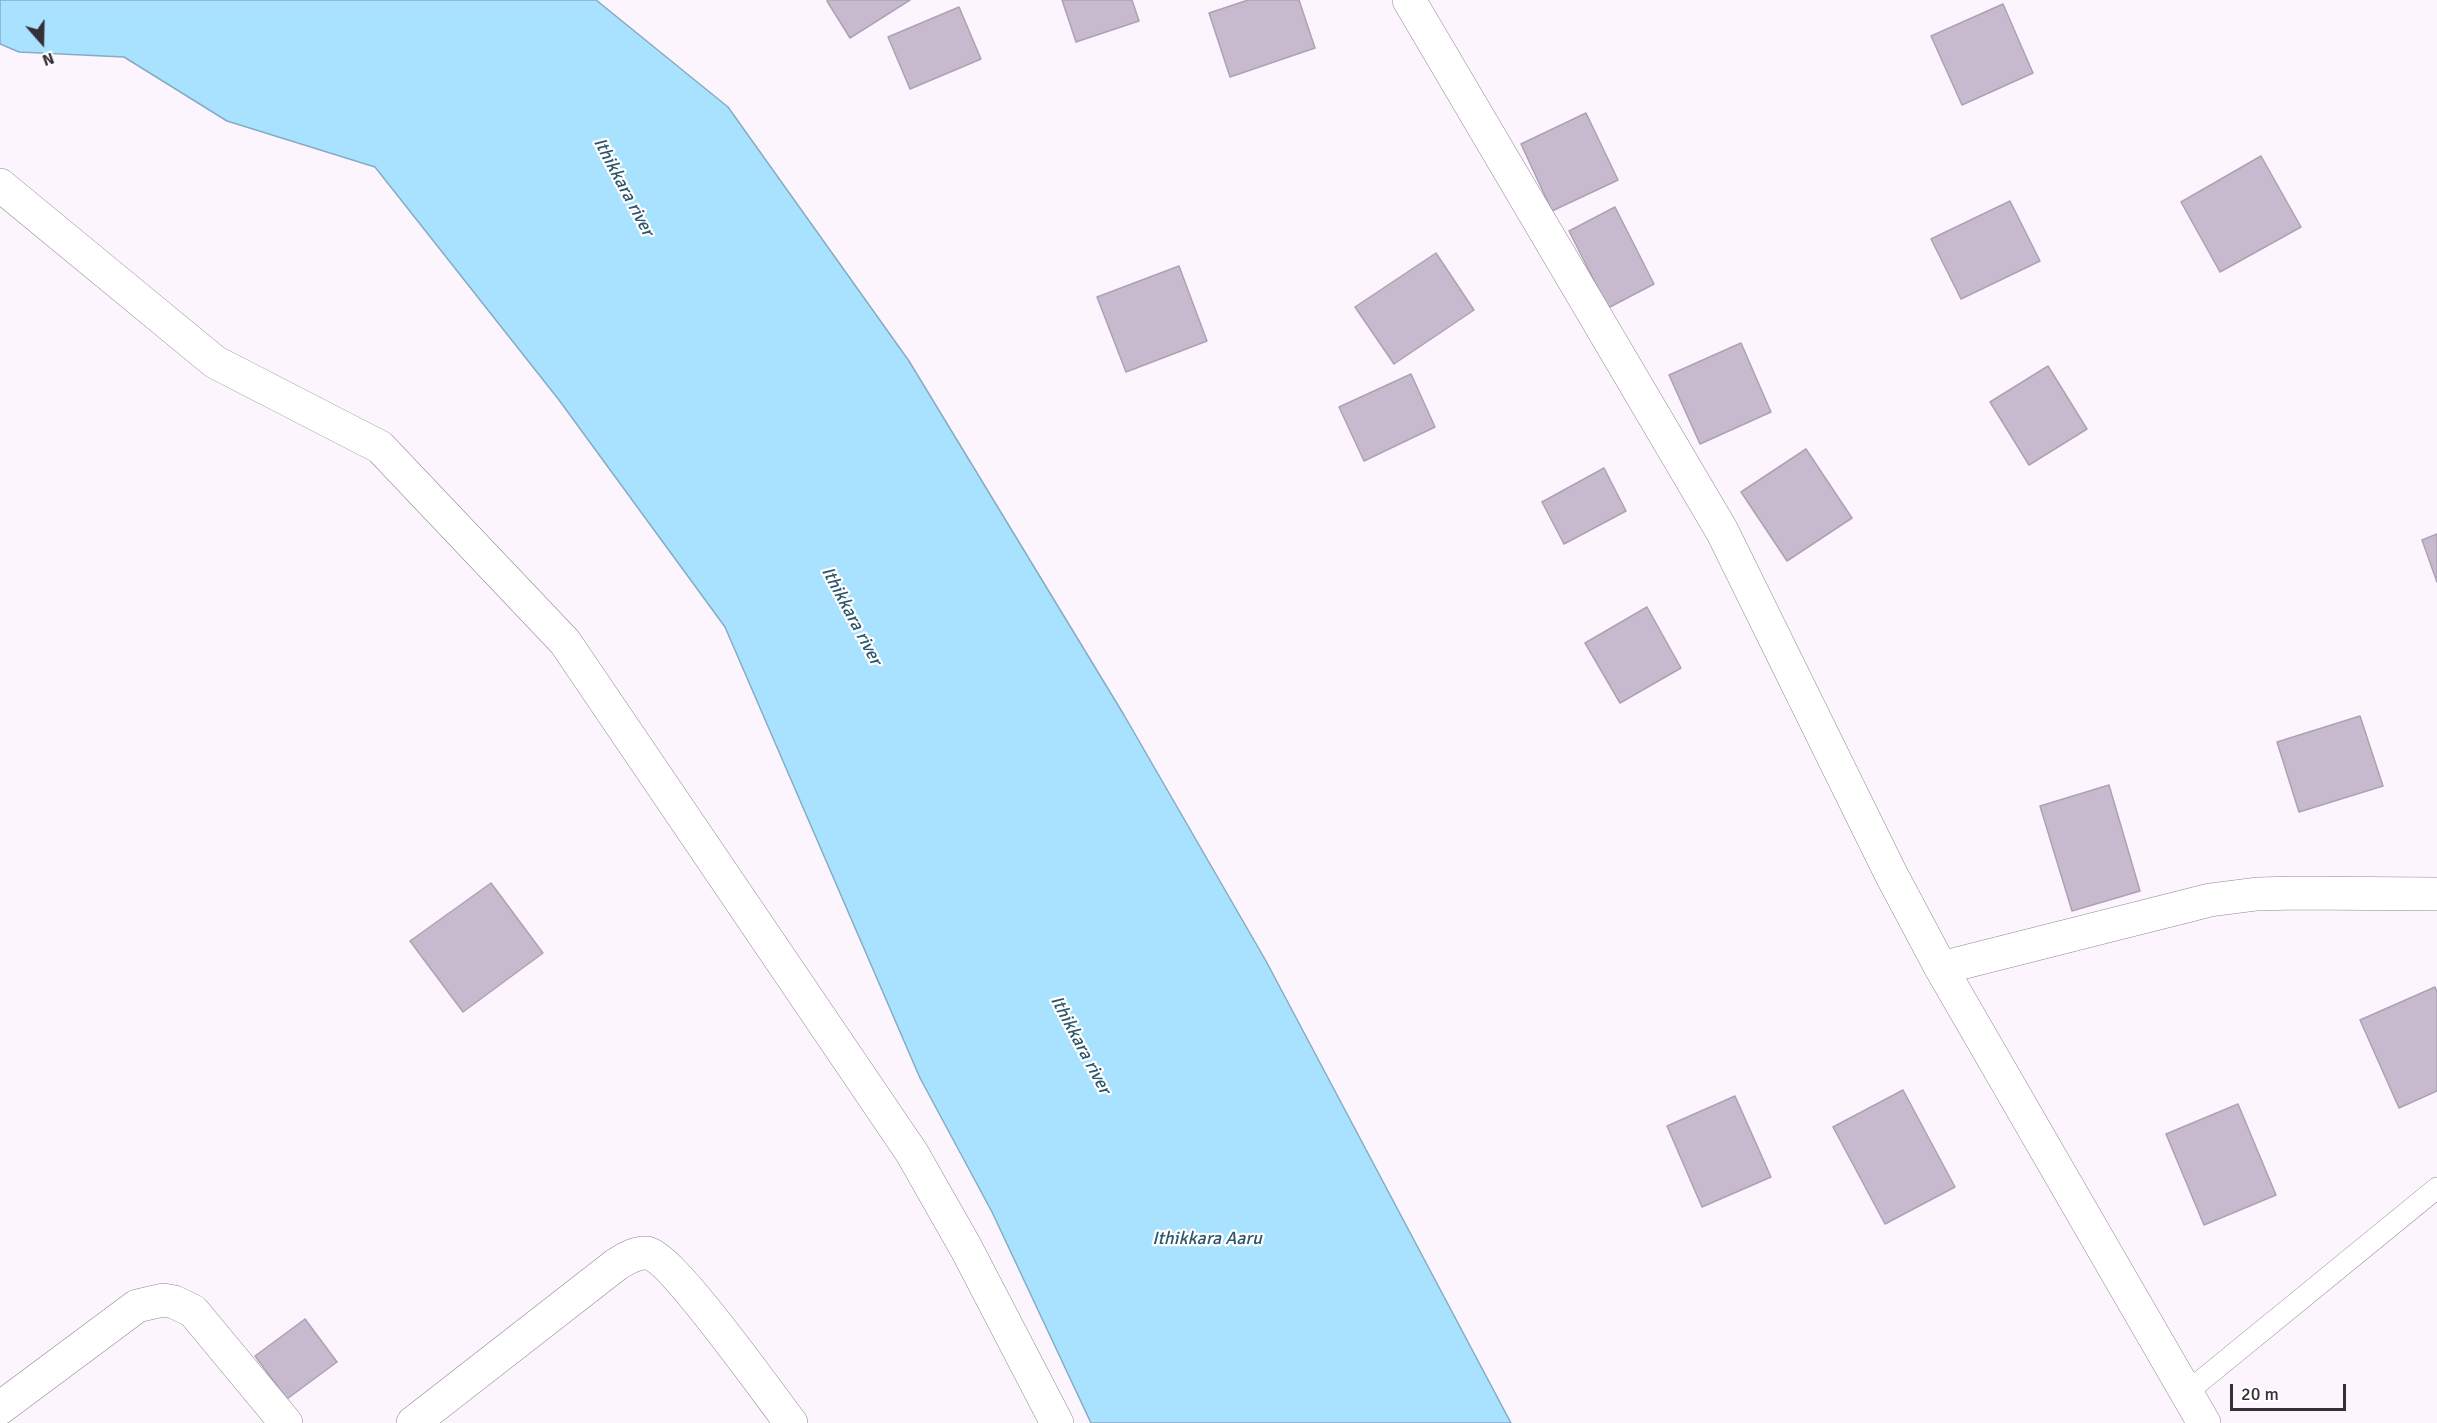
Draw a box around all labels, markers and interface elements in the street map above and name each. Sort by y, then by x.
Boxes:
north arrow [12,12,72,72]
text: N [40,48,57,70]
water label: Ithikkara river [588,134,658,240]
water label: Ithikkara river [816,563,886,669]
water label: Ithikkara river [1045,992,1115,1098]
water label: Ithikkara Aaru [1152,1228,1262,1250]
scale bar [2233,1372,2348,1410]
text: 20 m [2241,1383,2279,1405]

